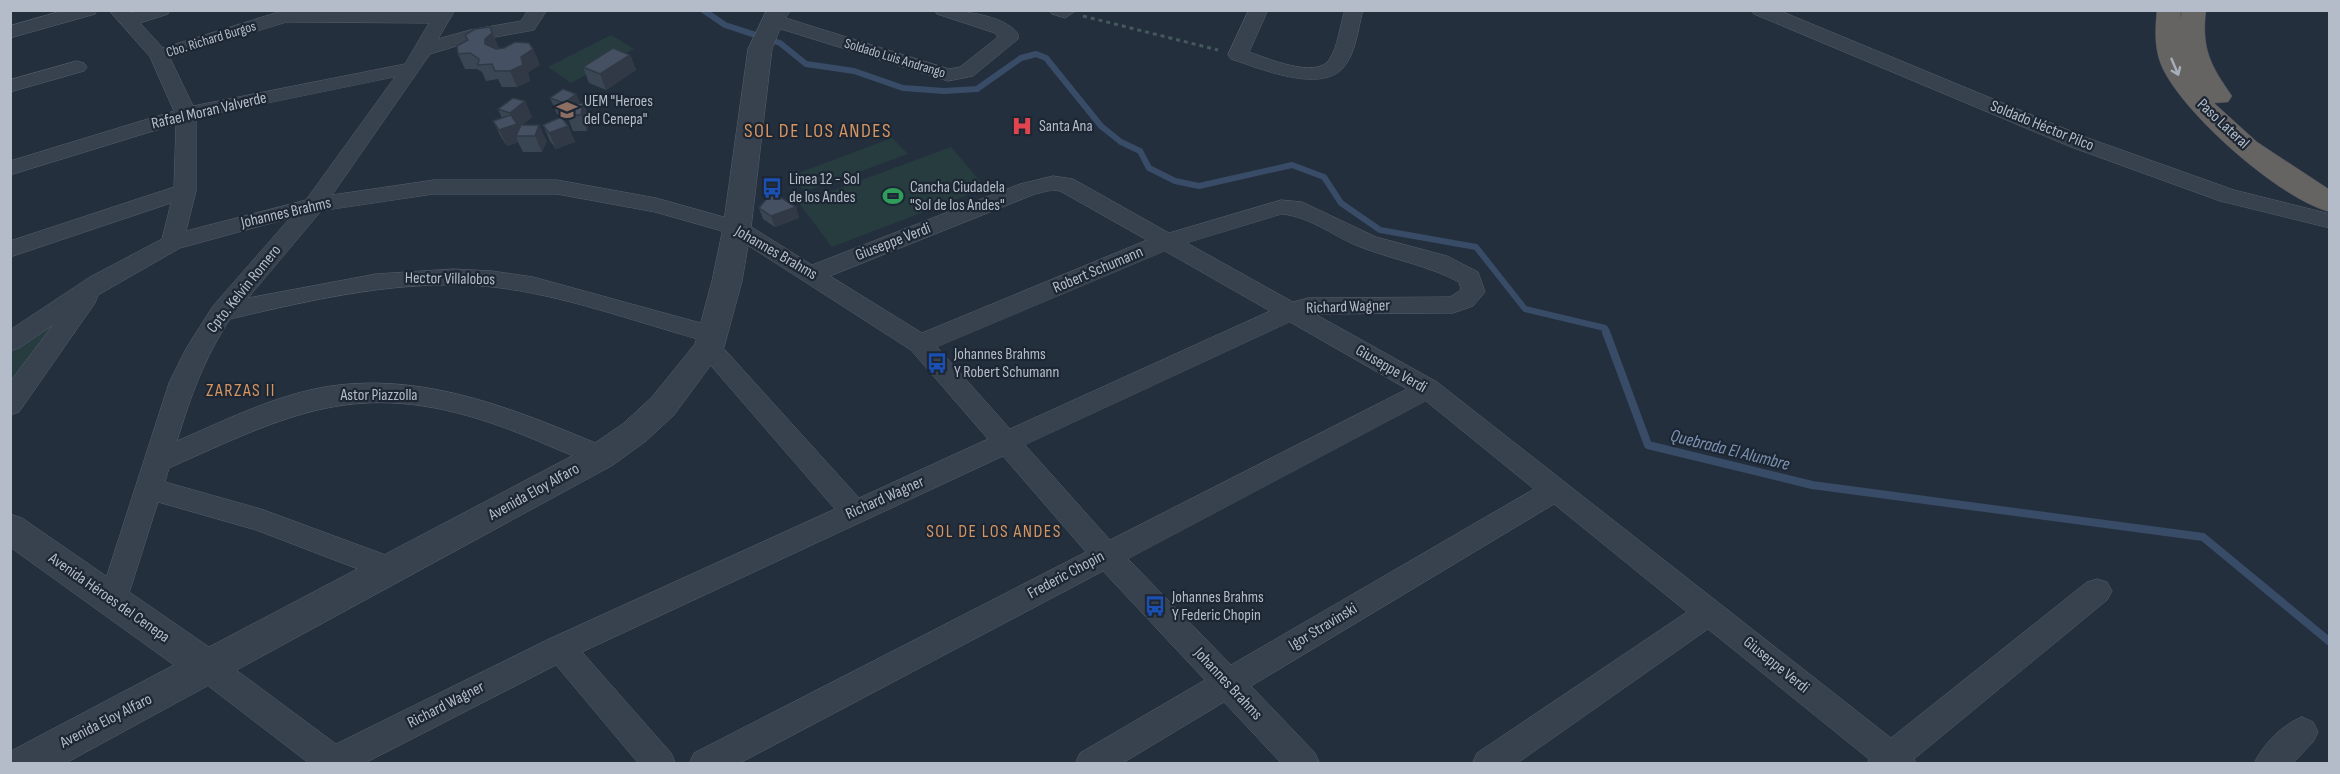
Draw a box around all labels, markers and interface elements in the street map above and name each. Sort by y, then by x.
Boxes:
street label: Cbo. Richard Burgos [164,17,258,61]
street label: Soldado Luis Andrango [842,35,948,82]
one-way arrow [2170,57,2181,76]
street label: Rafael Moran Valverde [150,89,268,133]
place label: UEM "Heroes del Cenepa" [584,92,653,129]
street label: Paso Lateral [2193,95,2253,153]
street label: Soldado Héctor Pilco [1987,97,2097,155]
school or university icon: UEM "Heroes del Cenepa" [555,98,579,122]
hospital icon: Santa Ana [1010,114,1034,138]
place label: Santa Ana [1039,117,1093,136]
district label: SOL DE LOS ANDES [744,119,892,143]
place label: Linea 12 - Sol de los Andes [789,170,860,207]
bus stop icon: Linea 12 - Sol de los Andes [760,176,784,200]
place label: Cancha Ciudadela "Sol de los Andes" [910,178,1005,215]
sports icon: Cancha Ciudadela "Sol de los Andes" [881,184,905,208]
street label: Johannes Brahms [238,193,333,233]
street label: Giuseppe Verdi [853,219,933,265]
street label: Johannes Brahms [731,221,821,284]
street label: Cpto. Kelvin Romero [203,241,285,337]
street label: Robert Schumann [1050,242,1146,298]
street label: Hector Villalobos [405,269,496,289]
street label: Richard Wagner [1306,296,1391,318]
street label: Giuseppe Verdi [1352,341,1430,397]
place label: Johannes Brahms Y Robert Schumann [953,345,1059,382]
bus stop icon: Johannes Brahms Y Robert Schumann [925,351,949,375]
district label: ZARZAS II [206,380,276,401]
street label: Astor Piazzolla [339,386,418,405]
water label: Quebrada El Alumbre [1668,425,1792,475]
street label: Avenida Eloy Alfaro [484,459,583,525]
street label: Richard Wagner [843,472,927,524]
district label: SOL DE LOS ANDES [926,521,1062,542]
street label: Frederic Chopin [1024,547,1108,603]
street label: Avenida Héroes del Cenepa [44,549,173,647]
place label: Johannes Brahms Y Federic Chopin [1171,588,1264,625]
bus stop icon: Johannes Brahms Y Federic Chopin [1143,594,1167,618]
street label: Igor Stravinski [1285,599,1361,655]
street label: Giuseppe Verdi [1739,633,1813,697]
street label: Johannes Brahms [1189,643,1266,724]
street label: Richard Wagner [404,677,488,732]
street label: Avenida Eloy Alfaro [56,690,155,753]

